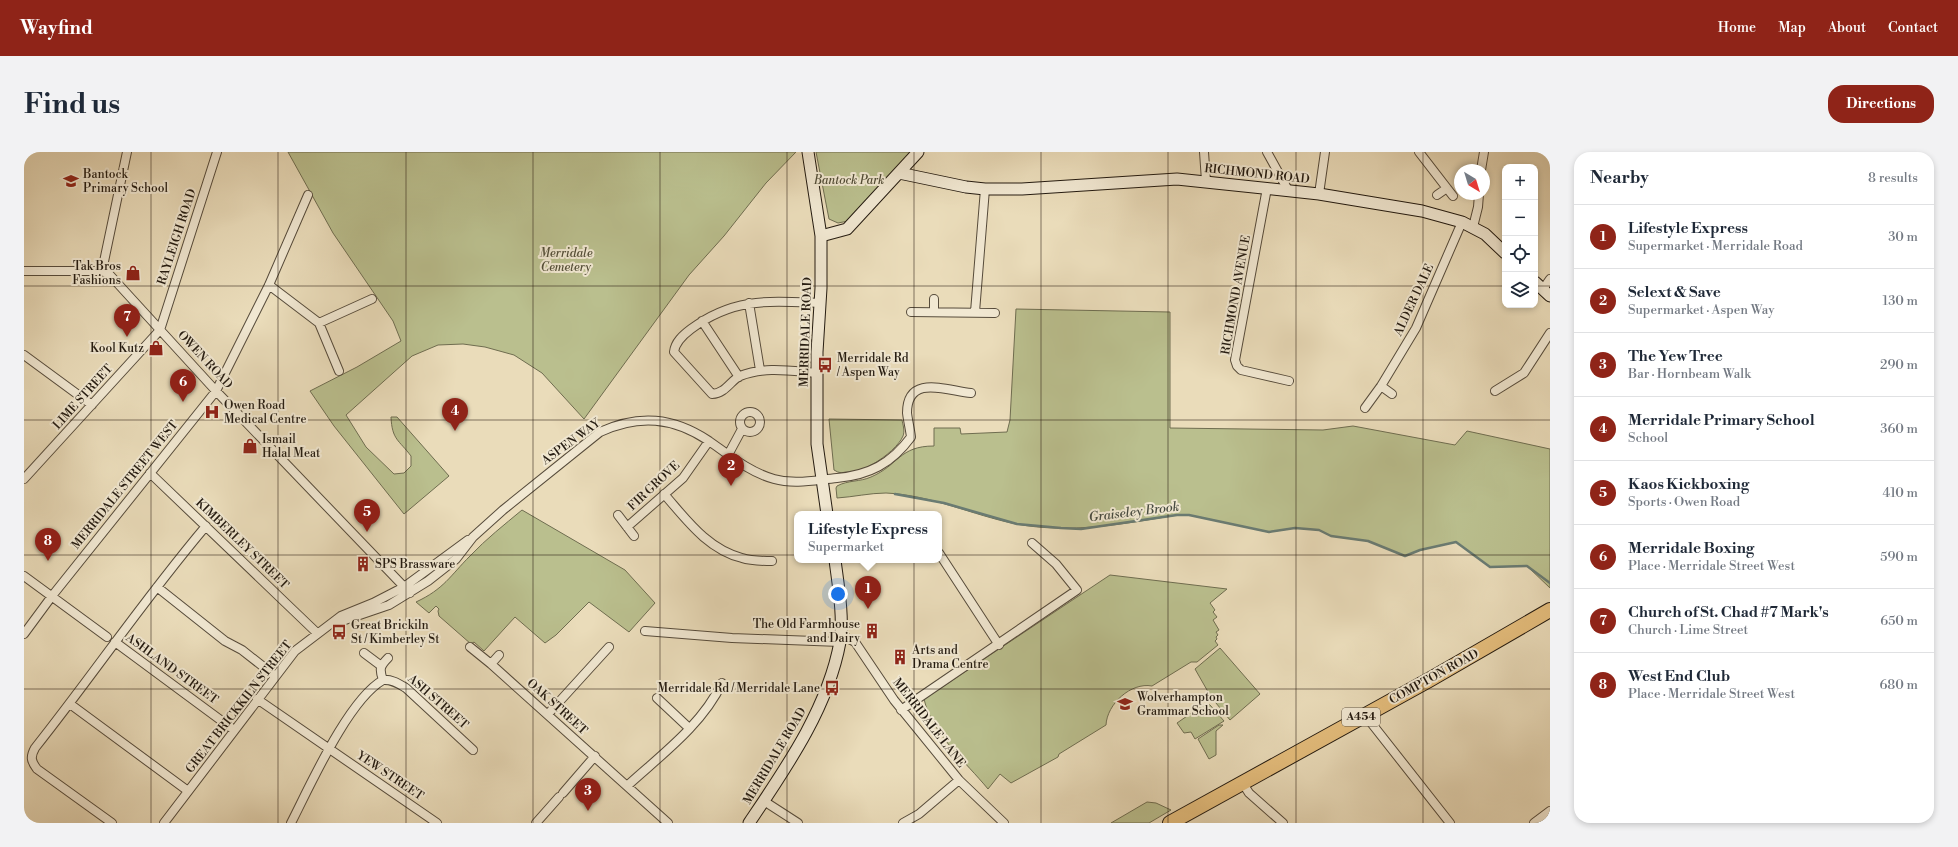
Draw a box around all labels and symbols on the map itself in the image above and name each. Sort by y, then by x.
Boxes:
street label: RICHMOND ROAD [1204,161,1310,187]
north arrow [1454,164,1490,200]
place label: Bantock Primary School [82,167,169,196]
school or university icon: Bantock Primary School [62,172,80,190]
park label: Bantock Park [813,173,884,188]
street label: RAYLEIGH ROAD [154,187,200,287]
street label: RICHMOND AVENUE [1218,234,1254,356]
park label: Merridale Cemetery [539,246,593,275]
place label: Tak Bros Fashions [72,259,121,288]
street label: ALDER DALE [1390,262,1437,339]
shop icon: Tak Bros Fashions [124,264,142,282]
street label: MERRIDALE ROAD [797,277,815,387]
pin: 7 [114,304,140,337]
street label: OWEN ROAD [174,328,236,392]
shop icon: Kool Kutz [147,339,165,357]
place label: Kool Kutz [90,341,144,356]
place label: Merridale Rd / Aspen Way [836,351,909,380]
bus stop icon: Merridale Rd / Aspen Way [816,356,834,374]
street label: LIME STREET [50,361,116,433]
pin: 6 [170,369,196,402]
place label: Owen Road Medical Centre [224,398,306,427]
pin: 4 [442,398,468,431]
hospital icon: Owen Road Medical Centre [203,403,221,421]
street label: ASPEN WAY [538,415,604,469]
street label: MERRIDALE STREET WEST [69,417,182,552]
place label: Ismail Halal Meat [262,432,321,461]
shop icon: Ismail Halal Meat [241,437,259,455]
pin: 2 [718,453,744,486]
street label: FIR GROVE [625,458,683,514]
street label: KIMBERLEY STREET [192,496,292,593]
water label: Graiseley Brook [1088,498,1181,526]
pin: 5 [354,499,380,532]
pin: 8 [35,528,61,561]
building icon: SPS Brassware [354,555,372,573]
place label: SPS Brassware [375,557,455,572]
pin: 1 [855,576,881,609]
your location [828,584,848,604]
place label: The Old Farmhouse and Dairy [753,617,860,646]
place label: Great Brickiln St / Kimberley St [351,618,440,647]
building icon: The Old Farmhouse and Dairy [863,622,881,640]
bus stop icon: Great Brickiln St / Kimberley St [330,623,348,641]
street label: ASHLAND STREET [122,630,222,708]
street label: GREAT BRICKKILN STREET [183,637,296,776]
place label: Arts and Drama Centre [911,643,988,672]
street label: COMPTON ROAD [1387,646,1481,708]
building icon: Arts and Drama Centre [891,648,909,666]
street label: ASH STREET [404,671,472,733]
street label: MERRIDALE LANE [889,675,969,771]
street label: OAK STREET [524,676,591,739]
bus stop icon: Merridale Rd / Merridale Lane [823,679,841,697]
place label: Merridale Rd / Merridale Lane [658,681,820,696]
place label: Wolverhampton Grammar School [1136,690,1229,719]
school or university icon: Wolverhampton Grammar School [1116,695,1134,713]
street label: MERRIDALE ROAD [740,705,810,807]
road number: A454 [1342,708,1380,726]
street label: YEW STREET [353,748,427,804]
pin: 3 [575,778,601,811]

